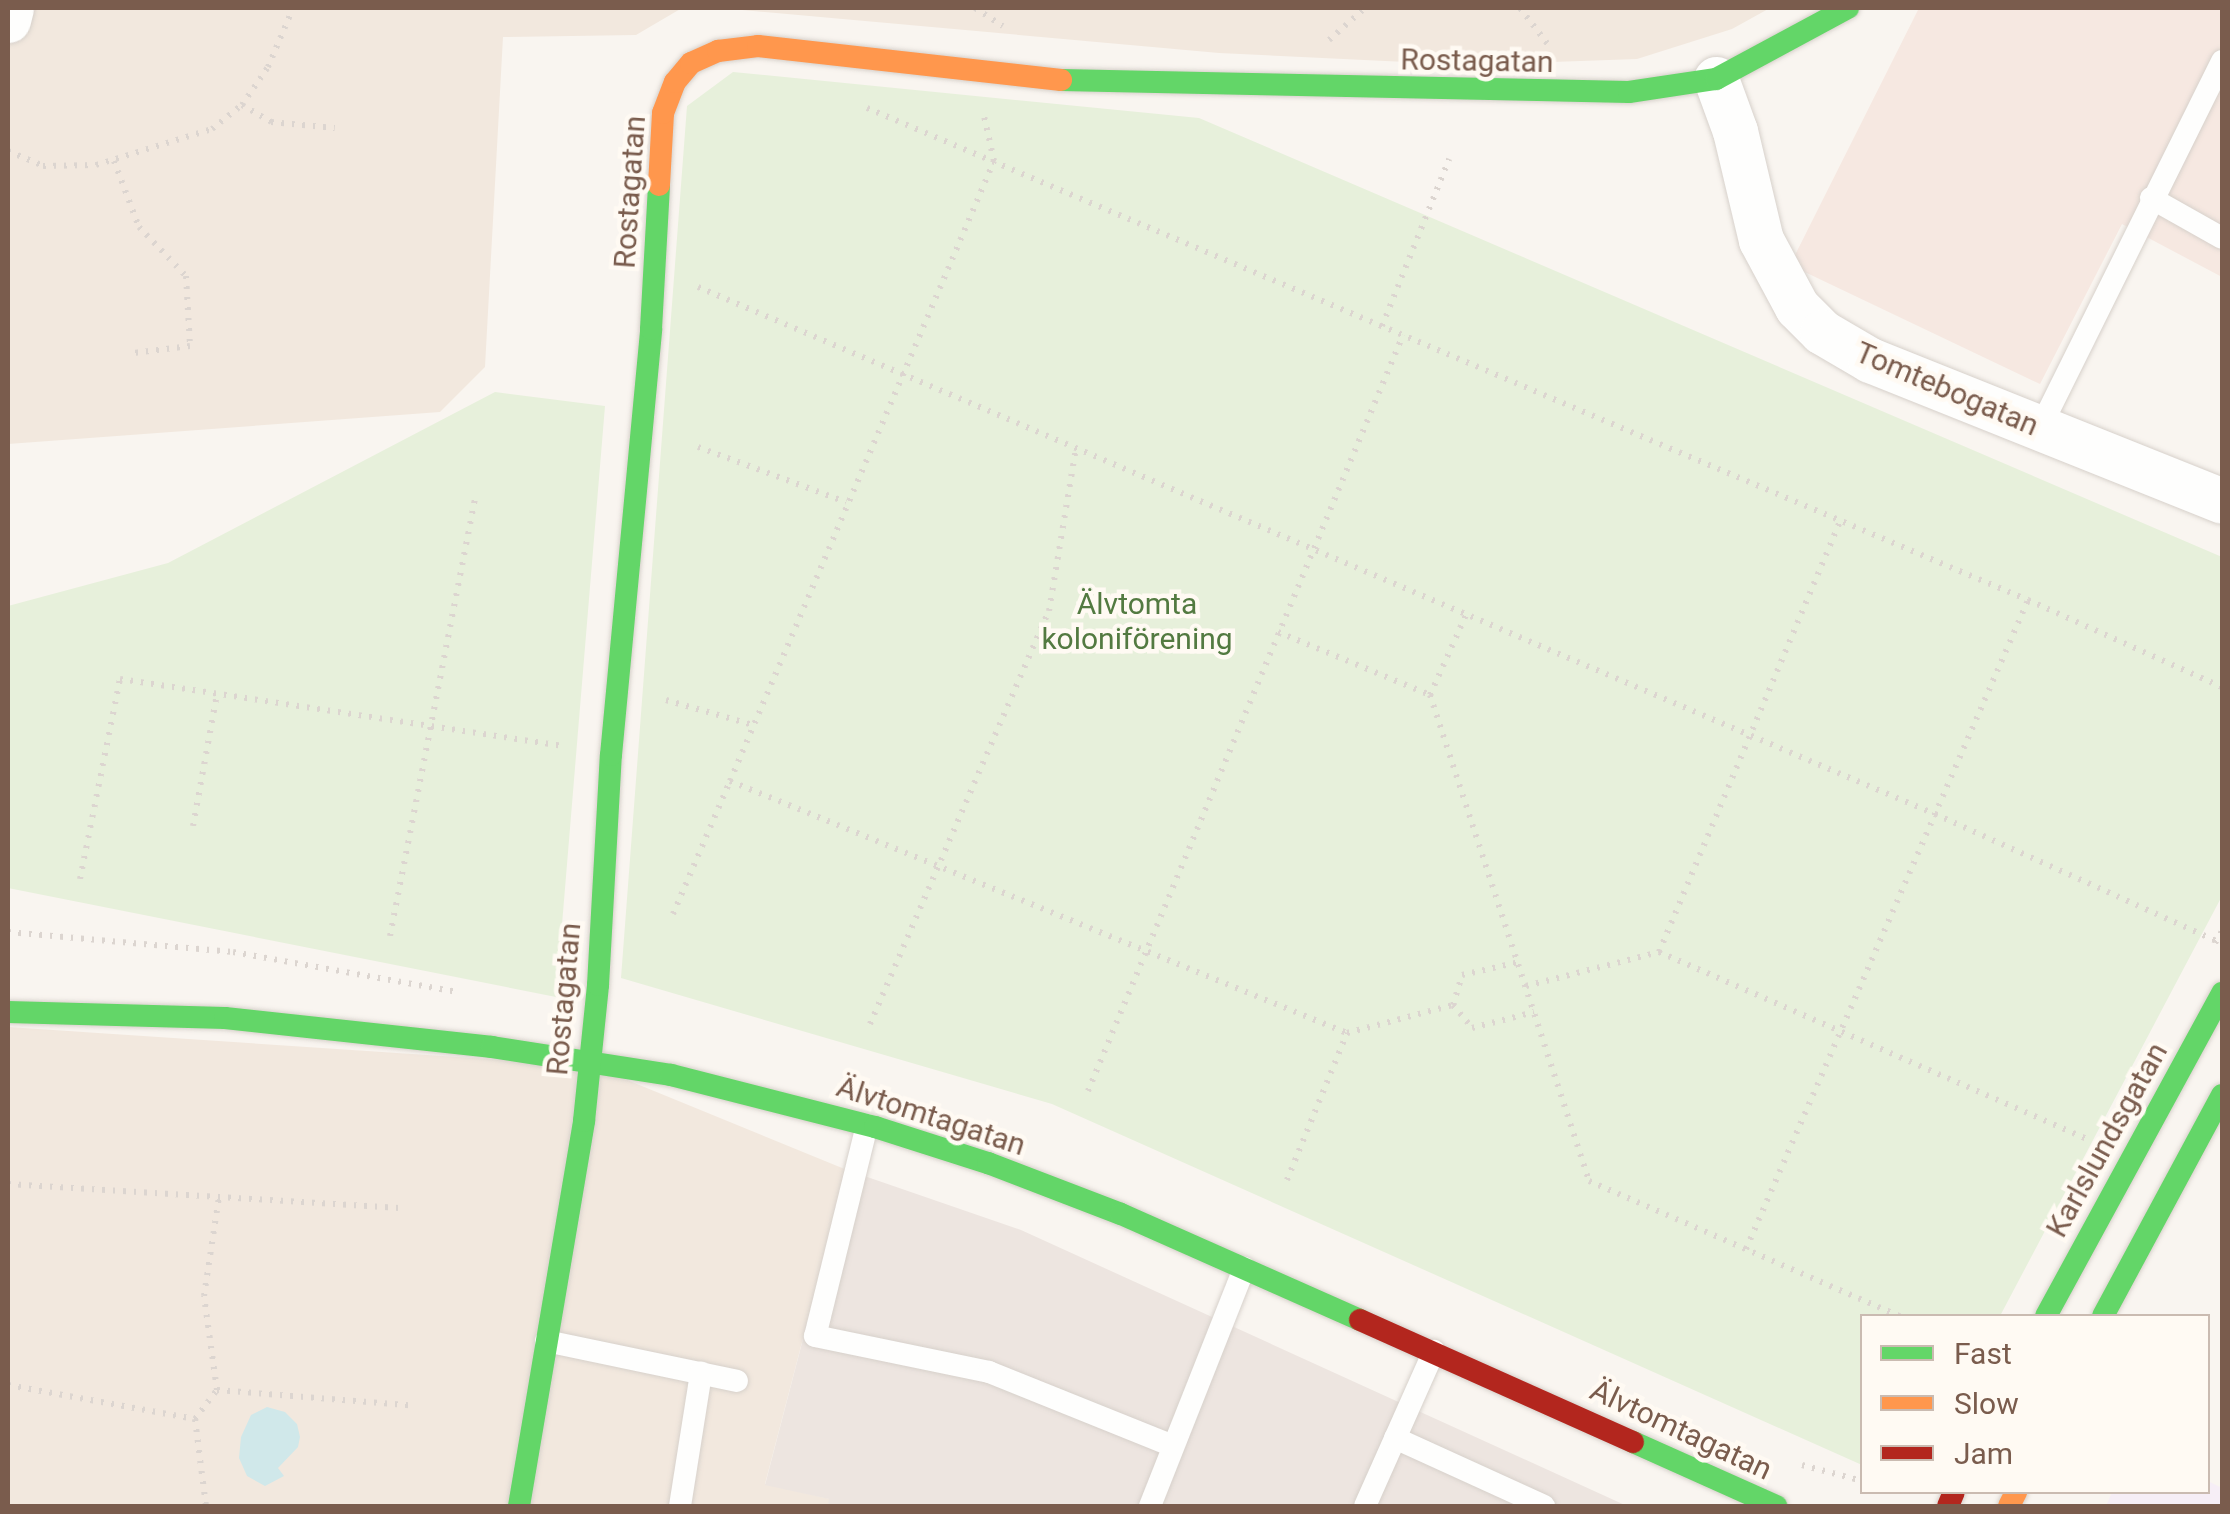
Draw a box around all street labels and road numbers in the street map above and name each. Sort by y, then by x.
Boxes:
street label: Rostagatan [1400,42,1554,80]
street label: Rostagatan [607,114,653,270]
street label: Tomtebogatan [1850,334,2044,444]
street label: Rostagatan [539,921,589,1077]
street label: Karlslundsgatan [2039,1036,2175,1244]
street label: Älvtomtagatan [832,1069,1030,1163]
street label: Älvtomtagatan [1584,1372,1778,1488]

